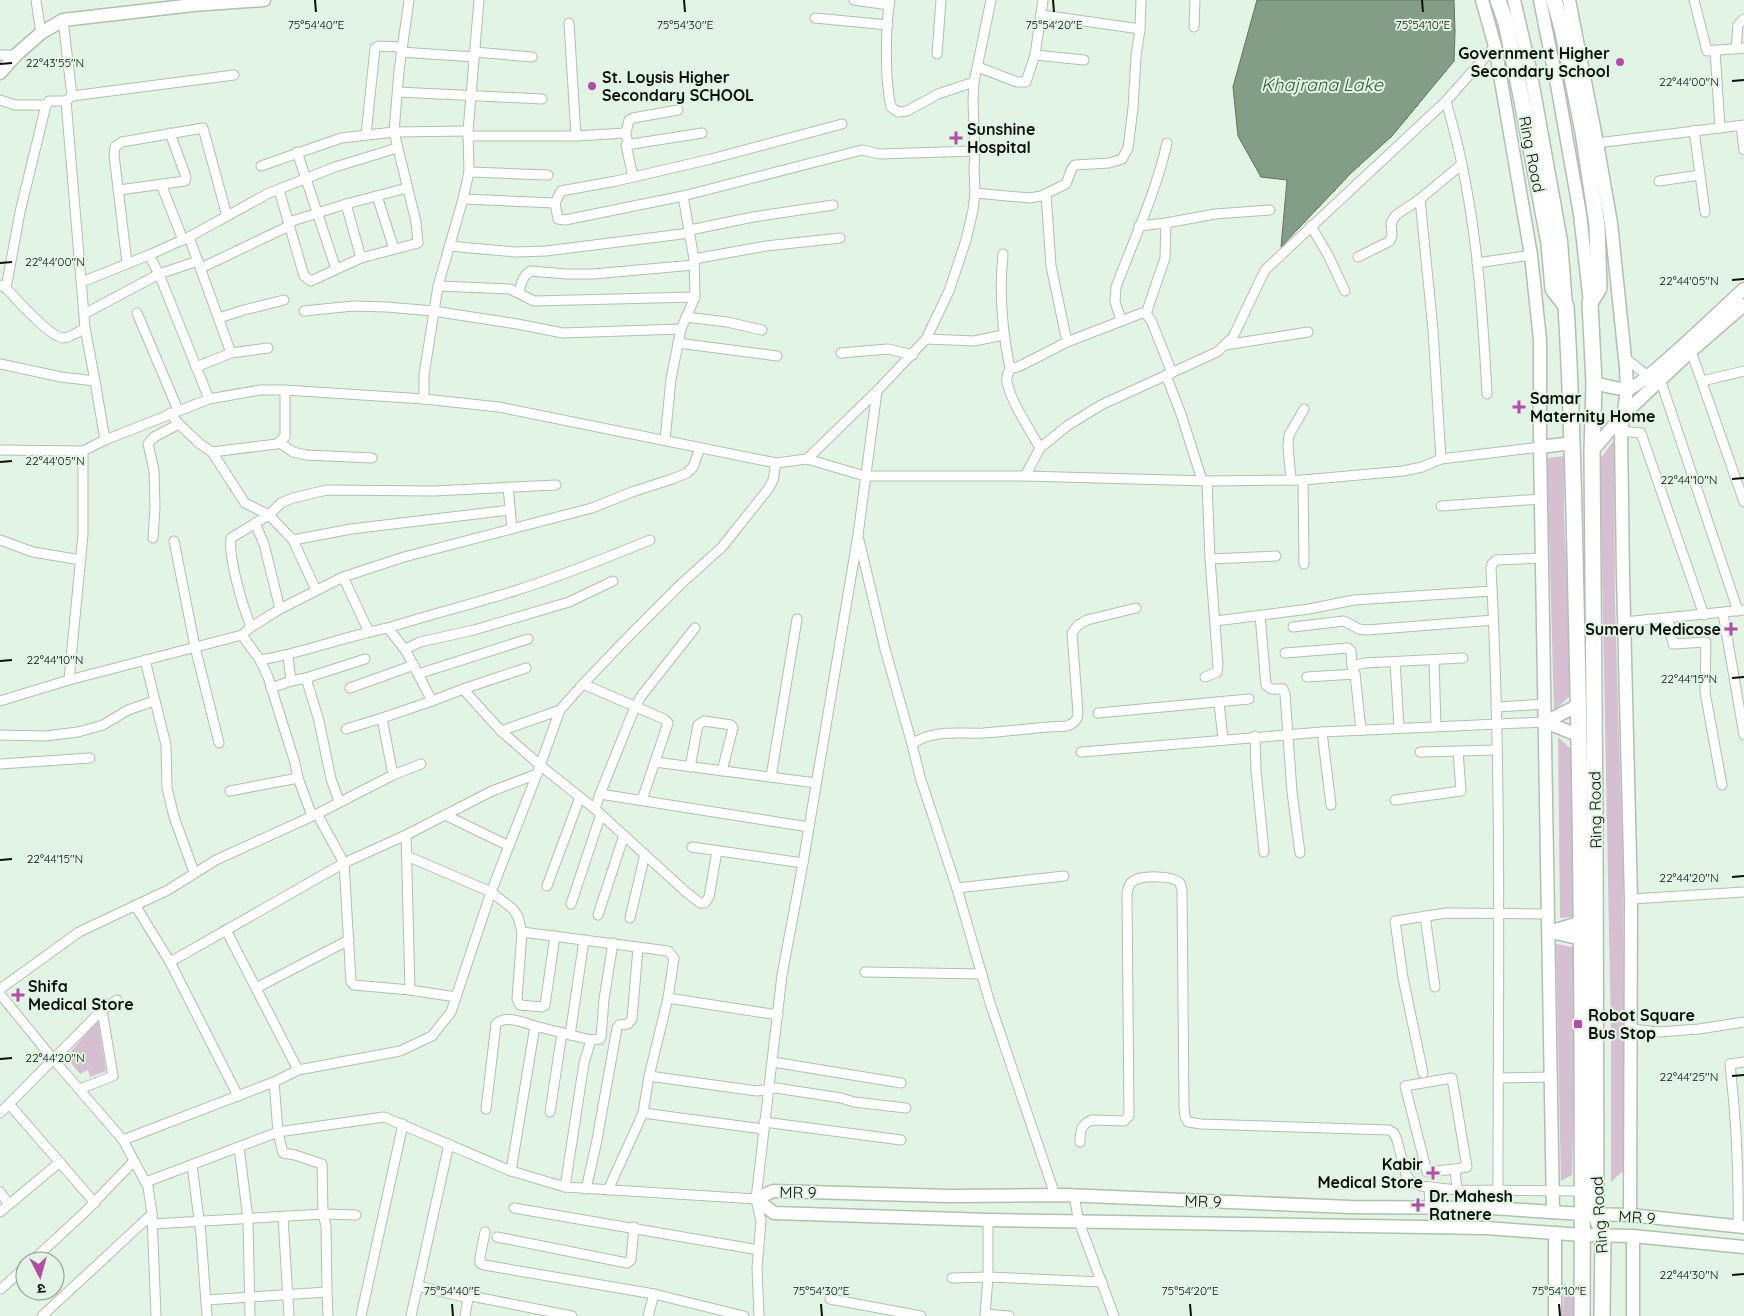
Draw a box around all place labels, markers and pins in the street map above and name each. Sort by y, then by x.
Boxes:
place label: Government Higher Secondary School [1458,43,1610,81]
marker: Government Higher Secondary School [1614,56,1626,68]
place label: St. Loysis Higher Secondary SCHOOL [602,67,754,105]
marker: St. Loysis Higher Secondary SCHOOL [586,80,598,92]
place label: Sunshine Hospital [967,119,1035,157]
marker: Sunshine Hospital [949,131,963,145]
place label: Samar Maternity Home [1530,388,1655,426]
marker: Samar Maternity Home [1512,400,1526,414]
place label: Sumeru Medicose [1585,619,1721,639]
marker: Sumeru Medicose [1725,623,1737,635]
place label: Shifa Medical Store [28,976,134,1014]
marker: Shifa Medical Store [12,989,24,1001]
place label: Robot Square Bus Stop [1588,1005,1695,1043]
marker: Robot Square Bus Stop [1572,1018,1584,1030]
place label: Kabir Medical Store [1317,1154,1423,1192]
marker: Kabir Medical Store [1427,1167,1439,1179]
place label: Dr. Mahesh Ratnere [1429,1186,1513,1224]
marker: Dr. Mahesh Ratnere [1411,1198,1425,1212]

